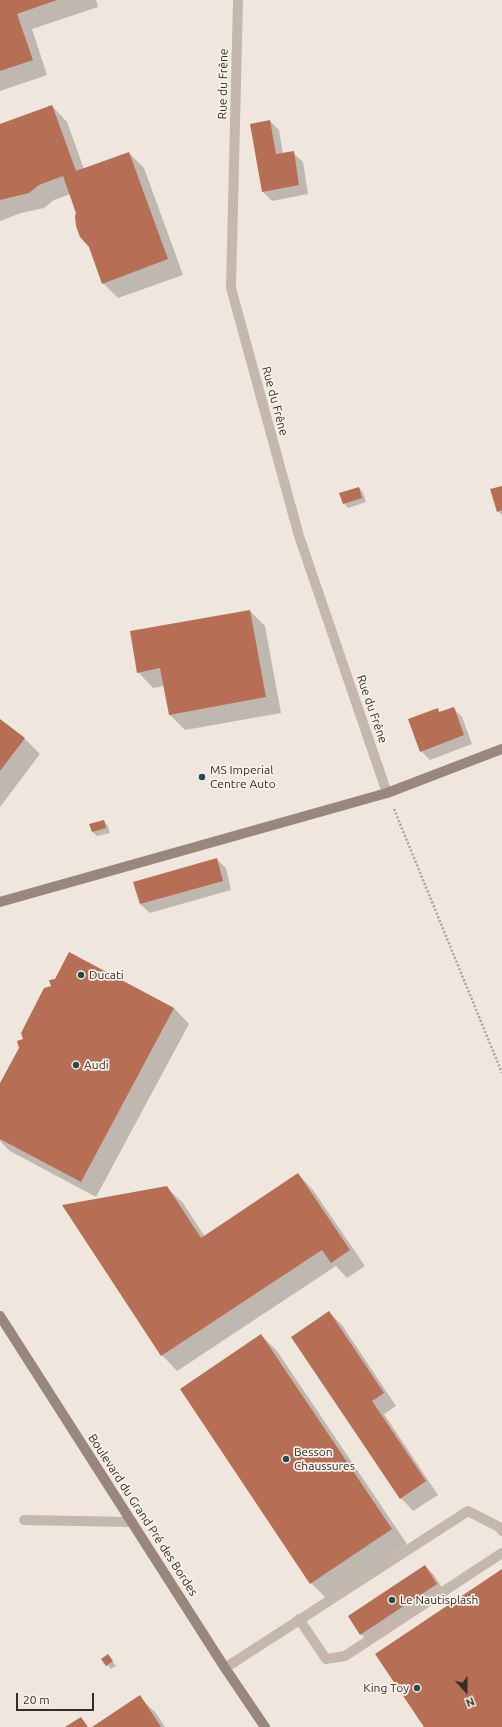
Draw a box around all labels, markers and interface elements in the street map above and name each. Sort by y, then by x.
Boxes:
street label: Rue du Frêne [215,48,231,120]
street label: Rue du Frêne [259,365,291,437]
street label: Rue du Frêne [354,673,390,745]
place label: MS Imperial Centre Auto [210,763,276,791]
marker: MS Imperial Centre Auto [197,772,207,782]
place label: Ducati [89,968,124,982]
marker: Ducati [76,970,86,980]
place label: Audi [84,1058,109,1072]
marker: Audi [71,1060,81,1070]
street label: Boulevard du Grand Pré des Bordes [85,1431,201,1599]
place label: Besson Chaussures [294,1445,355,1473]
marker: Besson Chaussures [281,1454,291,1464]
place label: Le Nautisplash [400,1593,478,1607]
marker: Le Nautisplash [387,1595,397,1605]
north arrow [446,1671,486,1711]
place label: King Toy [363,1681,409,1695]
marker: King Toy [412,1683,422,1693]
scale bar [18,1685,96,1711]
text: 20 m [23,1693,50,1706]
text: N [464,1695,476,1709]

